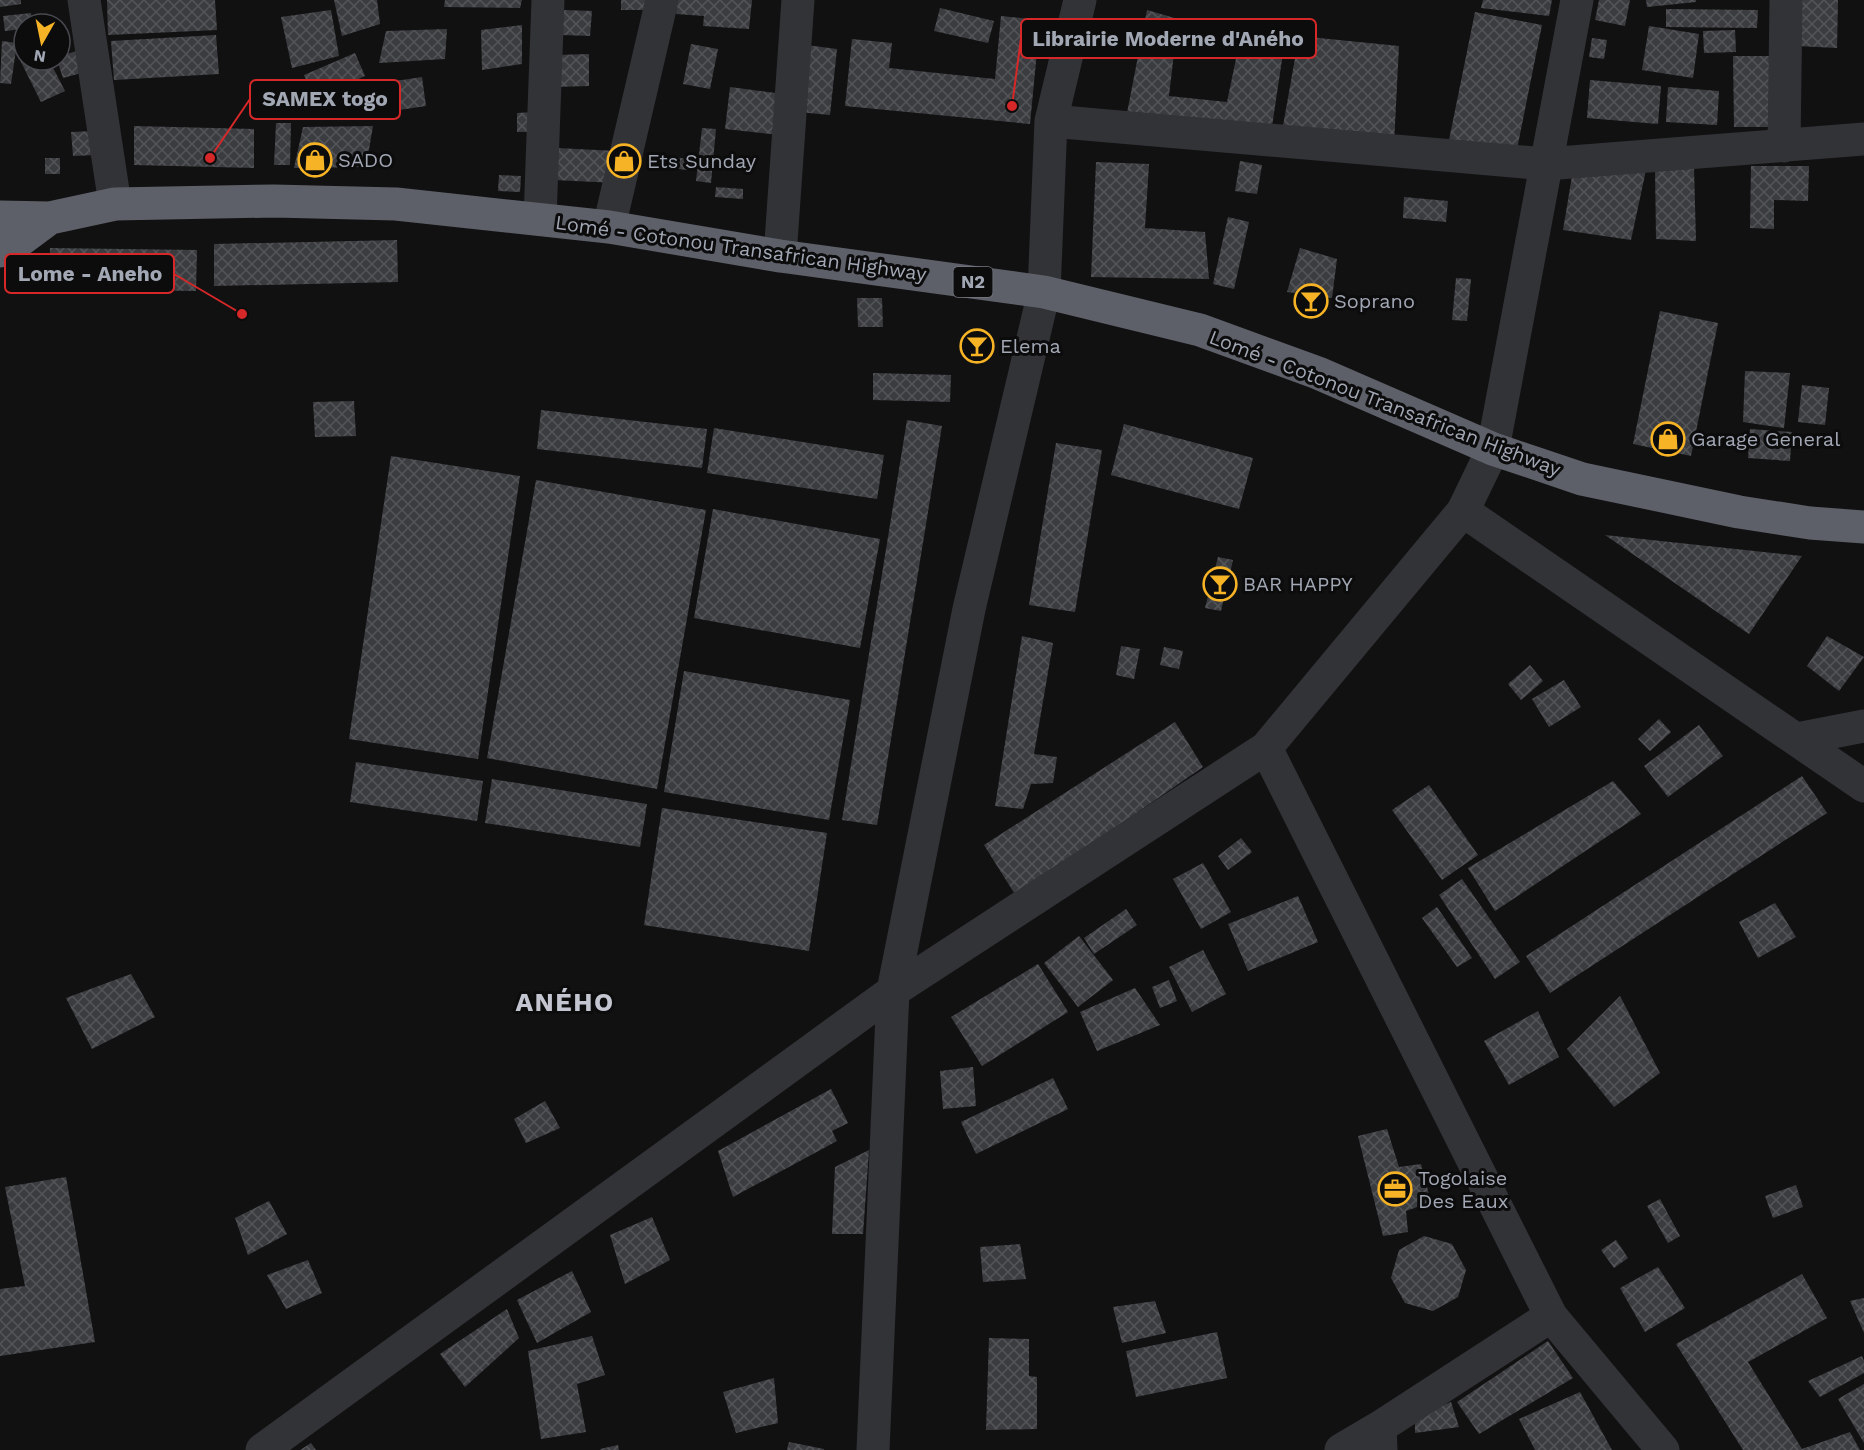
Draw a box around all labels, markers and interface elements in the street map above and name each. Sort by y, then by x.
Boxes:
north arrow [12,12,72,72]
callout: Librairie Moderne d'Aného [1021,19,1316,58]
text: Librairie Moderne d'Aného [1032,26,1304,51]
text: N [32,46,47,67]
callout: SAMEX togo [250,80,400,119]
text: SAMEX togo [262,86,388,111]
shop icon: SADO [297,142,333,178]
shop icon: Ets Sunday [606,143,642,179]
place label: SADO [338,148,393,172]
place label: Ets Sunday [647,149,757,173]
street label: Lomé - Cotonou Transafrican Highway [554,210,929,286]
callout: Lome - Aneho [5,254,174,293]
text: Lome - Aneho [18,261,162,286]
road number: N2 [954,267,992,297]
bar icon: Soprano [1293,283,1329,319]
place label: Soprano [1334,289,1415,313]
street label: Lomé - Cotonou Transafrican Highway [1206,325,1565,482]
bar icon: Elema [959,328,995,364]
place label: Elema [1000,334,1061,358]
shop icon: Garage General [1650,421,1686,457]
place label: Garage General [1691,427,1840,451]
bar icon: BAR HAPPY [1202,566,1238,602]
place label: BAR HAPPY [1243,572,1353,596]
district label: ANÉHO [515,987,615,1017]
place label: Togolaise Des Eaux [1418,1166,1508,1213]
office icon: Togolaise Des Eaux [1377,1171,1413,1207]

